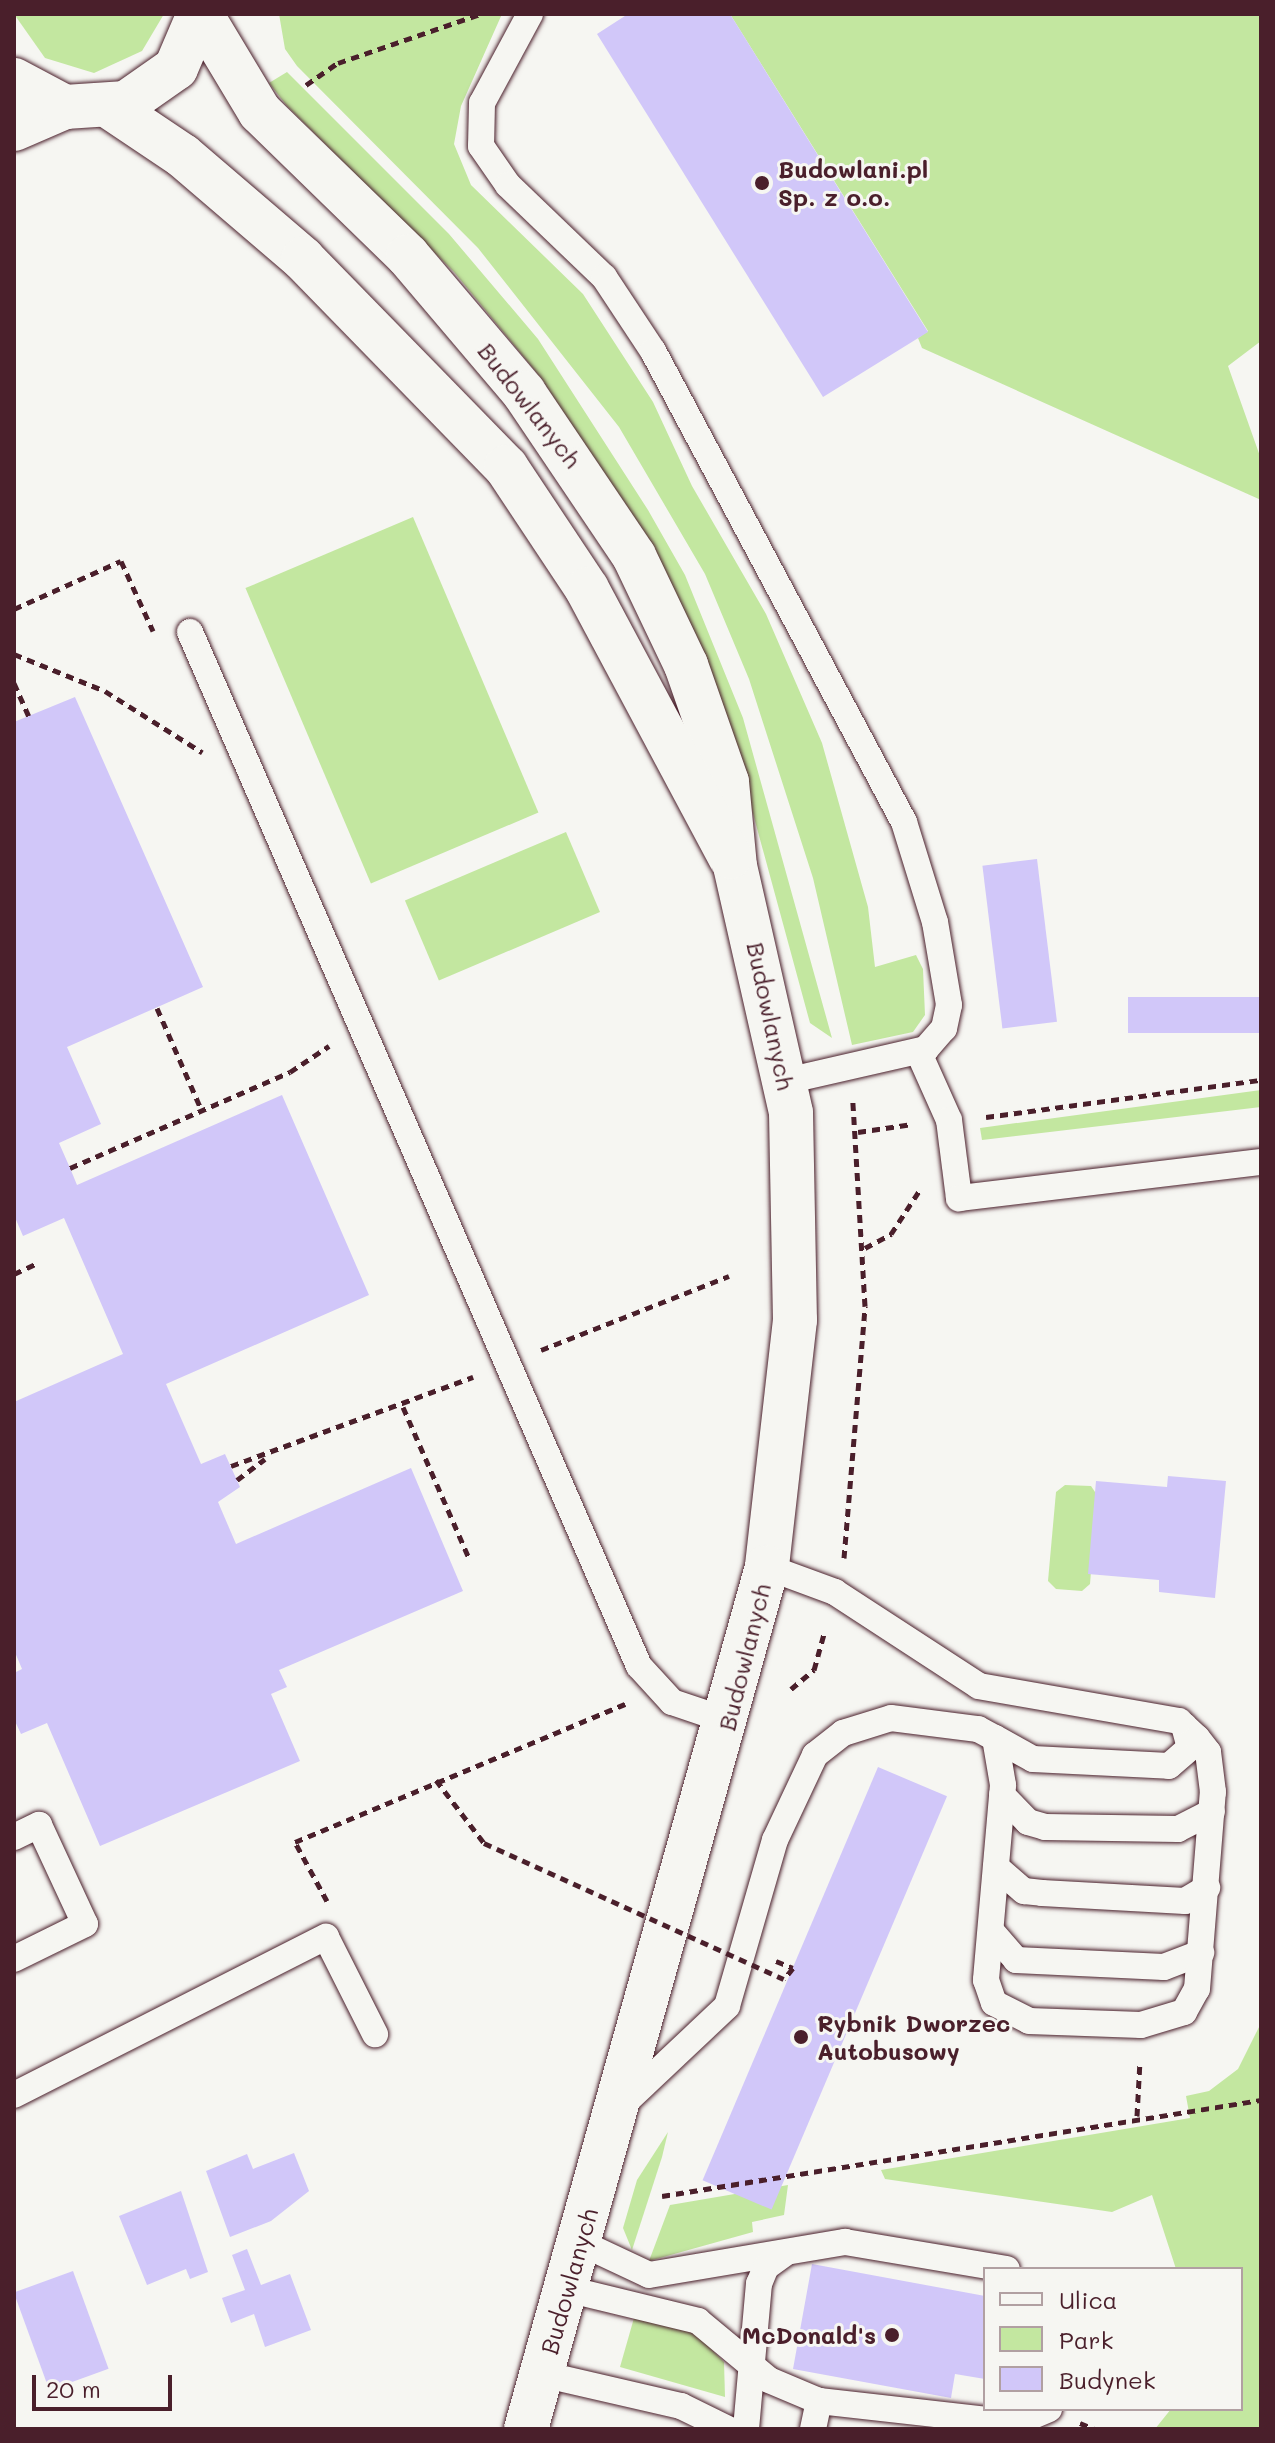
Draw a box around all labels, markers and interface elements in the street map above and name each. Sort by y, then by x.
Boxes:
place label: Budowlani.pl Sp. z o.o. [778,155,928,211]
marker: Budowlani.pl Sp. z o.o. [753,174,771,192]
street label: Budowlanych [472,337,588,473]
street label: Budowlanych [741,939,801,1093]
street label: Budowlanych [712,1580,776,1734]
place label: Rybnik Dworzec Autobusowy [817,2009,1010,2065]
marker: Rybnik Dworzec Autobusowy [792,2028,810,2046]
street label: Budowlanych [534,2205,604,2357]
legend [983,2267,1243,2411]
text: Ulica [1059,2284,1117,2315]
place label: McDonald's [742,2321,876,2349]
text: Park [1059,2324,1113,2355]
marker: McDonald's [883,2326,901,2344]
scale bar [36,2359,176,2409]
text: Budynek [1059,2364,1156,2395]
text: 20 m [46,2373,101,2404]

